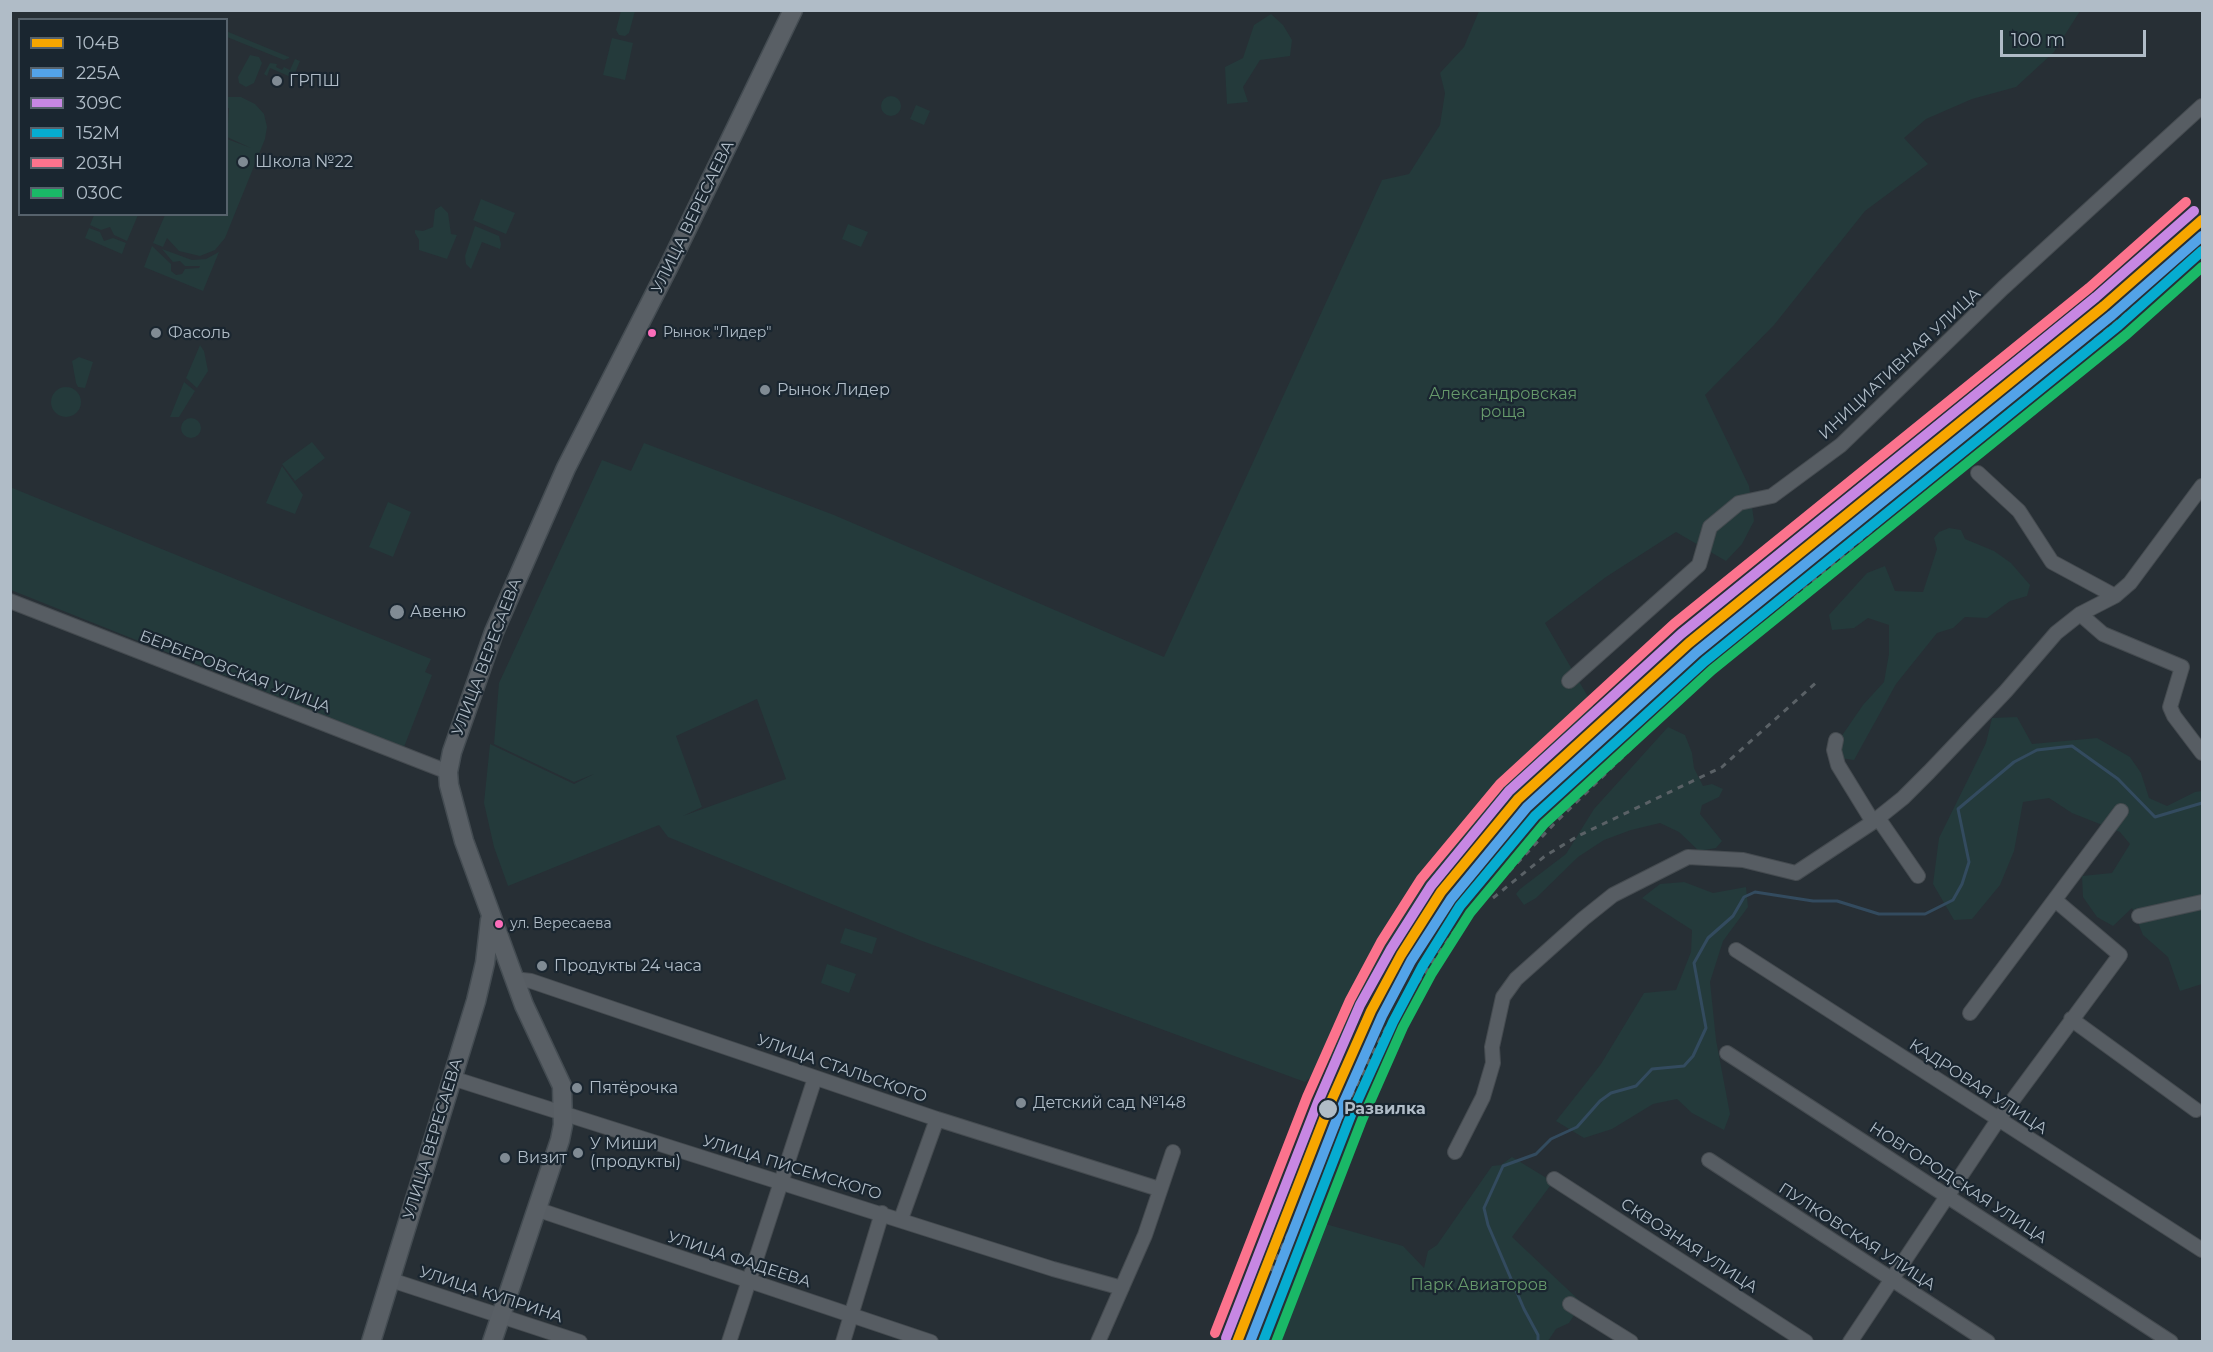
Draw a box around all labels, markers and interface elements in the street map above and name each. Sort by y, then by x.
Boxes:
legend [18,18,228,216]
scale bar [2003,18,2148,56]
text: 100 m [2011,29,2065,51]
text: 104В [76,32,120,54]
text: 225А [76,62,120,84]
place label: ГРПШ [289,71,340,91]
marker: ГРПШ [270,74,284,88]
text: 309С [76,92,122,114]
text: 152М [76,122,120,144]
street label: УЛИЦА ВЕРЕСАЕВА [648,138,738,296]
text: 203Н [76,152,123,174]
place label: Школа №22 [255,152,353,172]
marker: Школа №22 [236,155,250,169]
text: 030C [76,182,123,204]
street label: ИНИЦИАТИВНАЯ УЛИЦА [1815,284,1985,444]
place label: Фасоль [168,323,230,343]
place label: Рынок "Лидер" [663,325,771,341]
marker: Фасоль [149,326,163,340]
marker: Рынок "Лидер" [646,327,658,339]
place label: Рынок Лидер [777,380,890,400]
marker: Рынок Лидер [758,383,772,397]
park label: Александровская роща [1429,384,1577,422]
street label: УЛИЦА ВЕРЕСАЕВА [448,575,526,739]
place label: Авеню [410,602,466,622]
marker: Авеню [388,603,406,621]
street label: БЕРБЕРОВСКАЯ УЛИЦА [137,627,333,717]
place label: ул. Вересаева [510,916,612,932]
marker: ул. Вересаева [493,918,505,930]
place label: Продукты 24 часа [554,956,702,976]
marker: Продукты 24 часа [535,959,549,973]
street label: УЛИЦА СТАЛЬСКОГО [754,1031,930,1107]
street label: КАДРОВАЯ УЛИЦА [1905,1035,2051,1139]
street label: УЛИЦА ВЕРЕСАЕВА [399,1056,467,1222]
place label: Пятёрочка [589,1078,678,1098]
marker: Пятёрочка [570,1081,584,1095]
place label: Детский сад №148 [1033,1093,1186,1113]
marker: Детский сад №148 [1014,1096,1028,1110]
marker: Развилка [1317,1098,1339,1120]
place label: Развилка [1344,1099,1426,1119]
street label: НОВГОРОДСКАЯ УЛИЦА [1865,1118,2051,1248]
street label: УЛИЦА ПИСЕМСКОГО [700,1132,884,1204]
place label: У Миши (продукты) [590,1134,681,1172]
marker: У Миши (продукты) [571,1146,585,1160]
place label: Визит [517,1148,567,1168]
marker: Визит [498,1151,512,1165]
street label: ПУЛКОВСКАЯ УЛИЦА [1775,1179,1939,1295]
street label: СКВОЗНАЯ УЛИЦА [1617,1195,1761,1297]
street label: УЛИЦА ФАДЕЕВА [665,1228,813,1292]
street label: УЛИЦА КУПРИНА [417,1263,565,1327]
park label: Парк Авиаторов [1410,1275,1548,1295]

